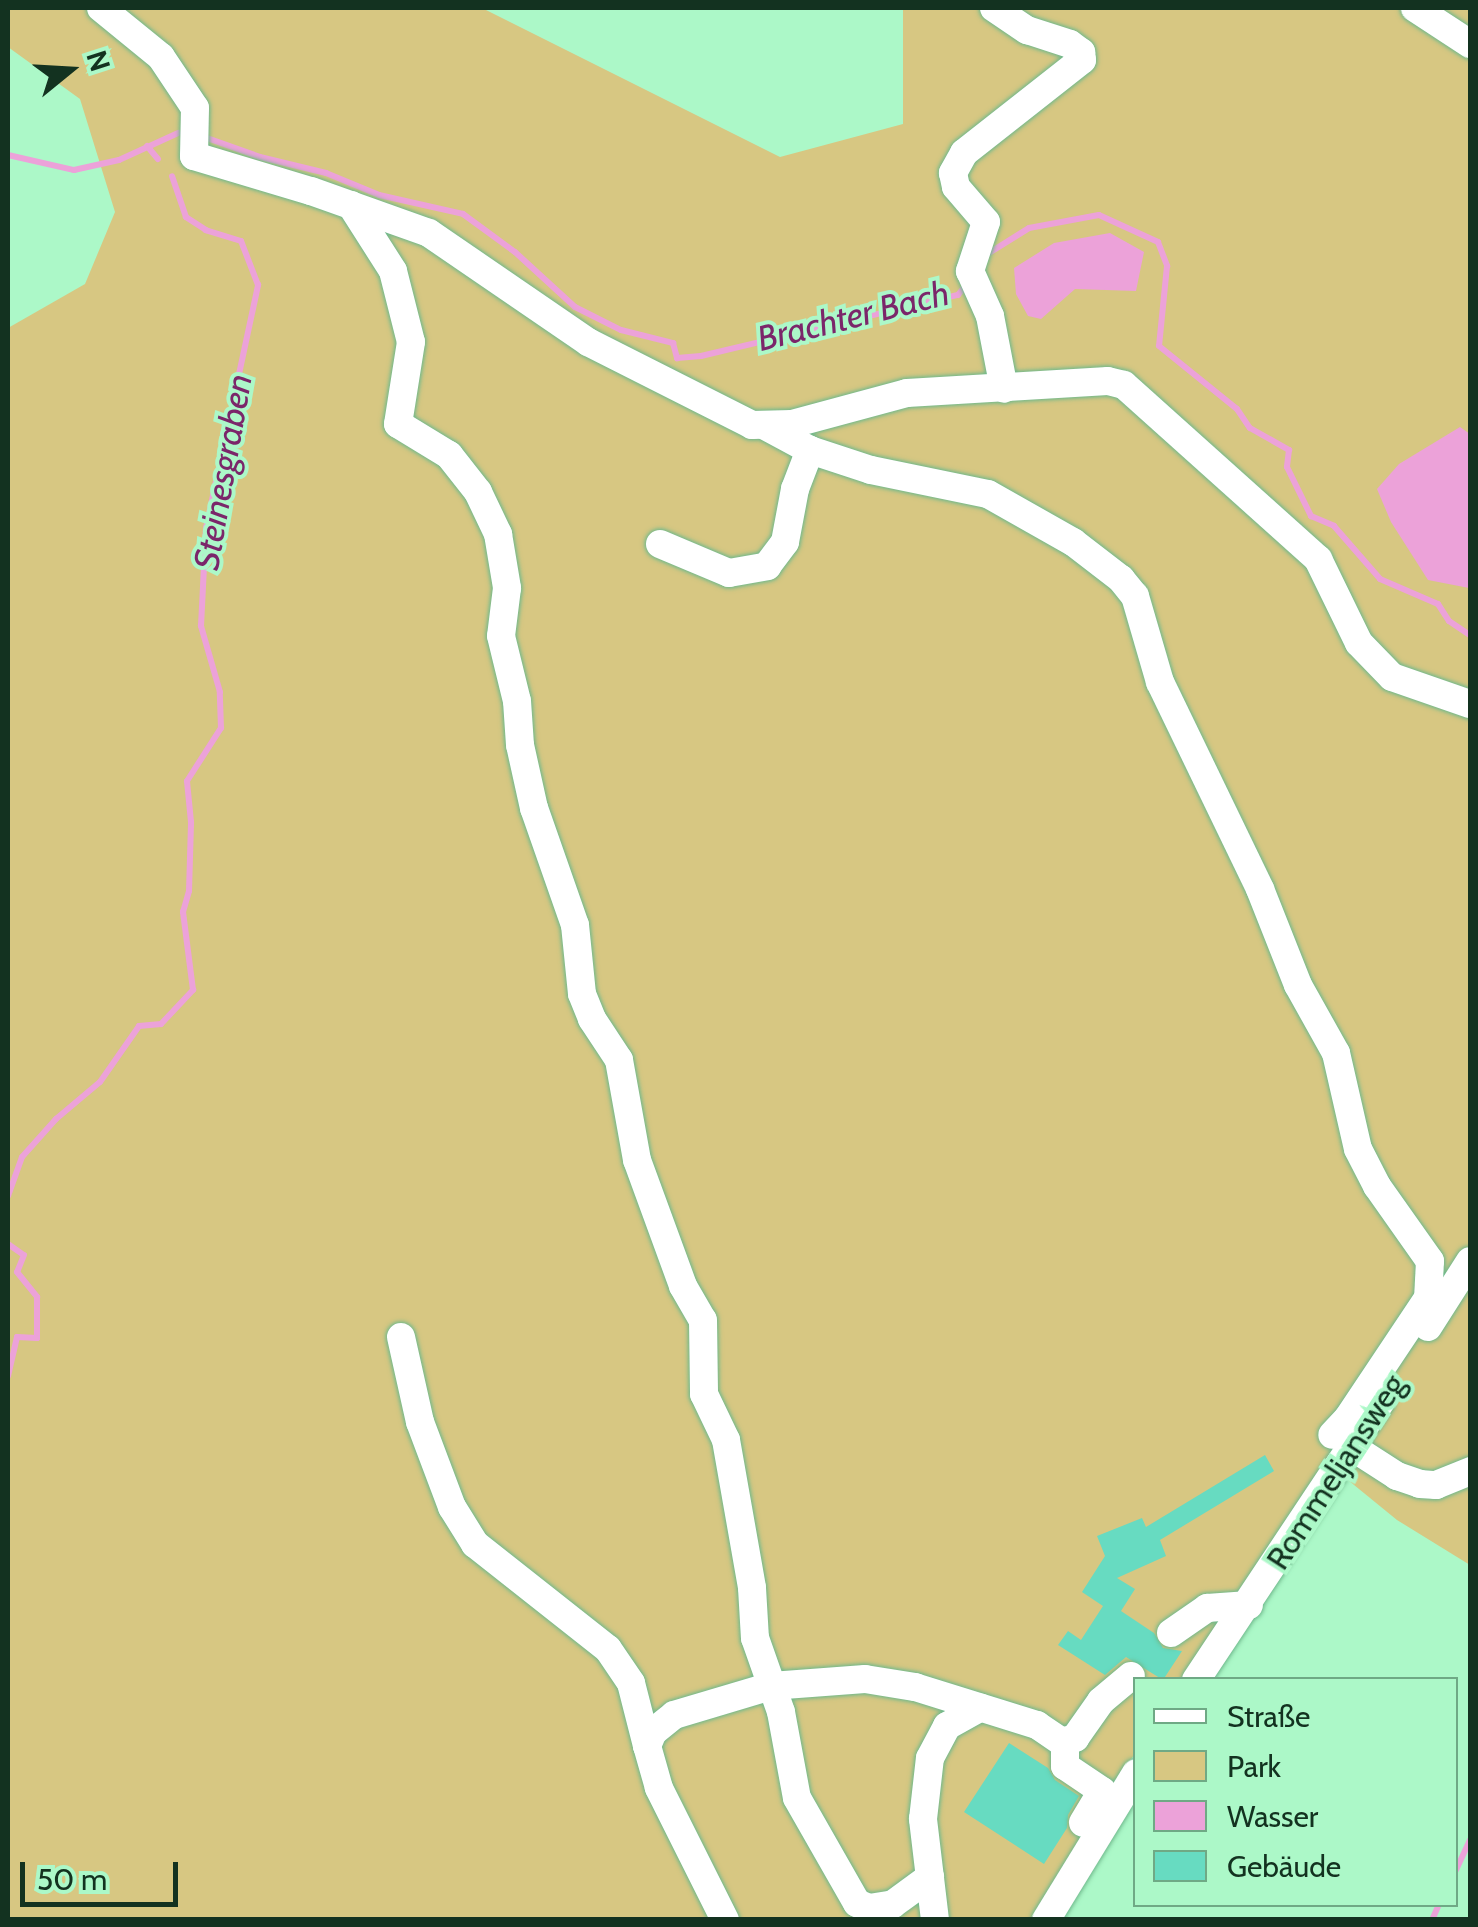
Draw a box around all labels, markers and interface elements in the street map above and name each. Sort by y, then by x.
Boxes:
north arrow [20,20,120,120]
text: N [79,46,118,75]
water label: Brachter Bach [753,272,953,360]
water label: Steinesgraben [185,371,261,573]
street label: Rommeljansweg [1259,1367,1413,1577]
legend [1133,1677,1458,1907]
text: Straße [1227,1698,1310,1735]
text: Park [1227,1748,1281,1785]
text: Wasser [1227,1798,1318,1835]
scale bar [25,1842,182,1904]
text: Gebäude [1227,1848,1341,1885]
text: 50 m [37,1861,107,1898]

